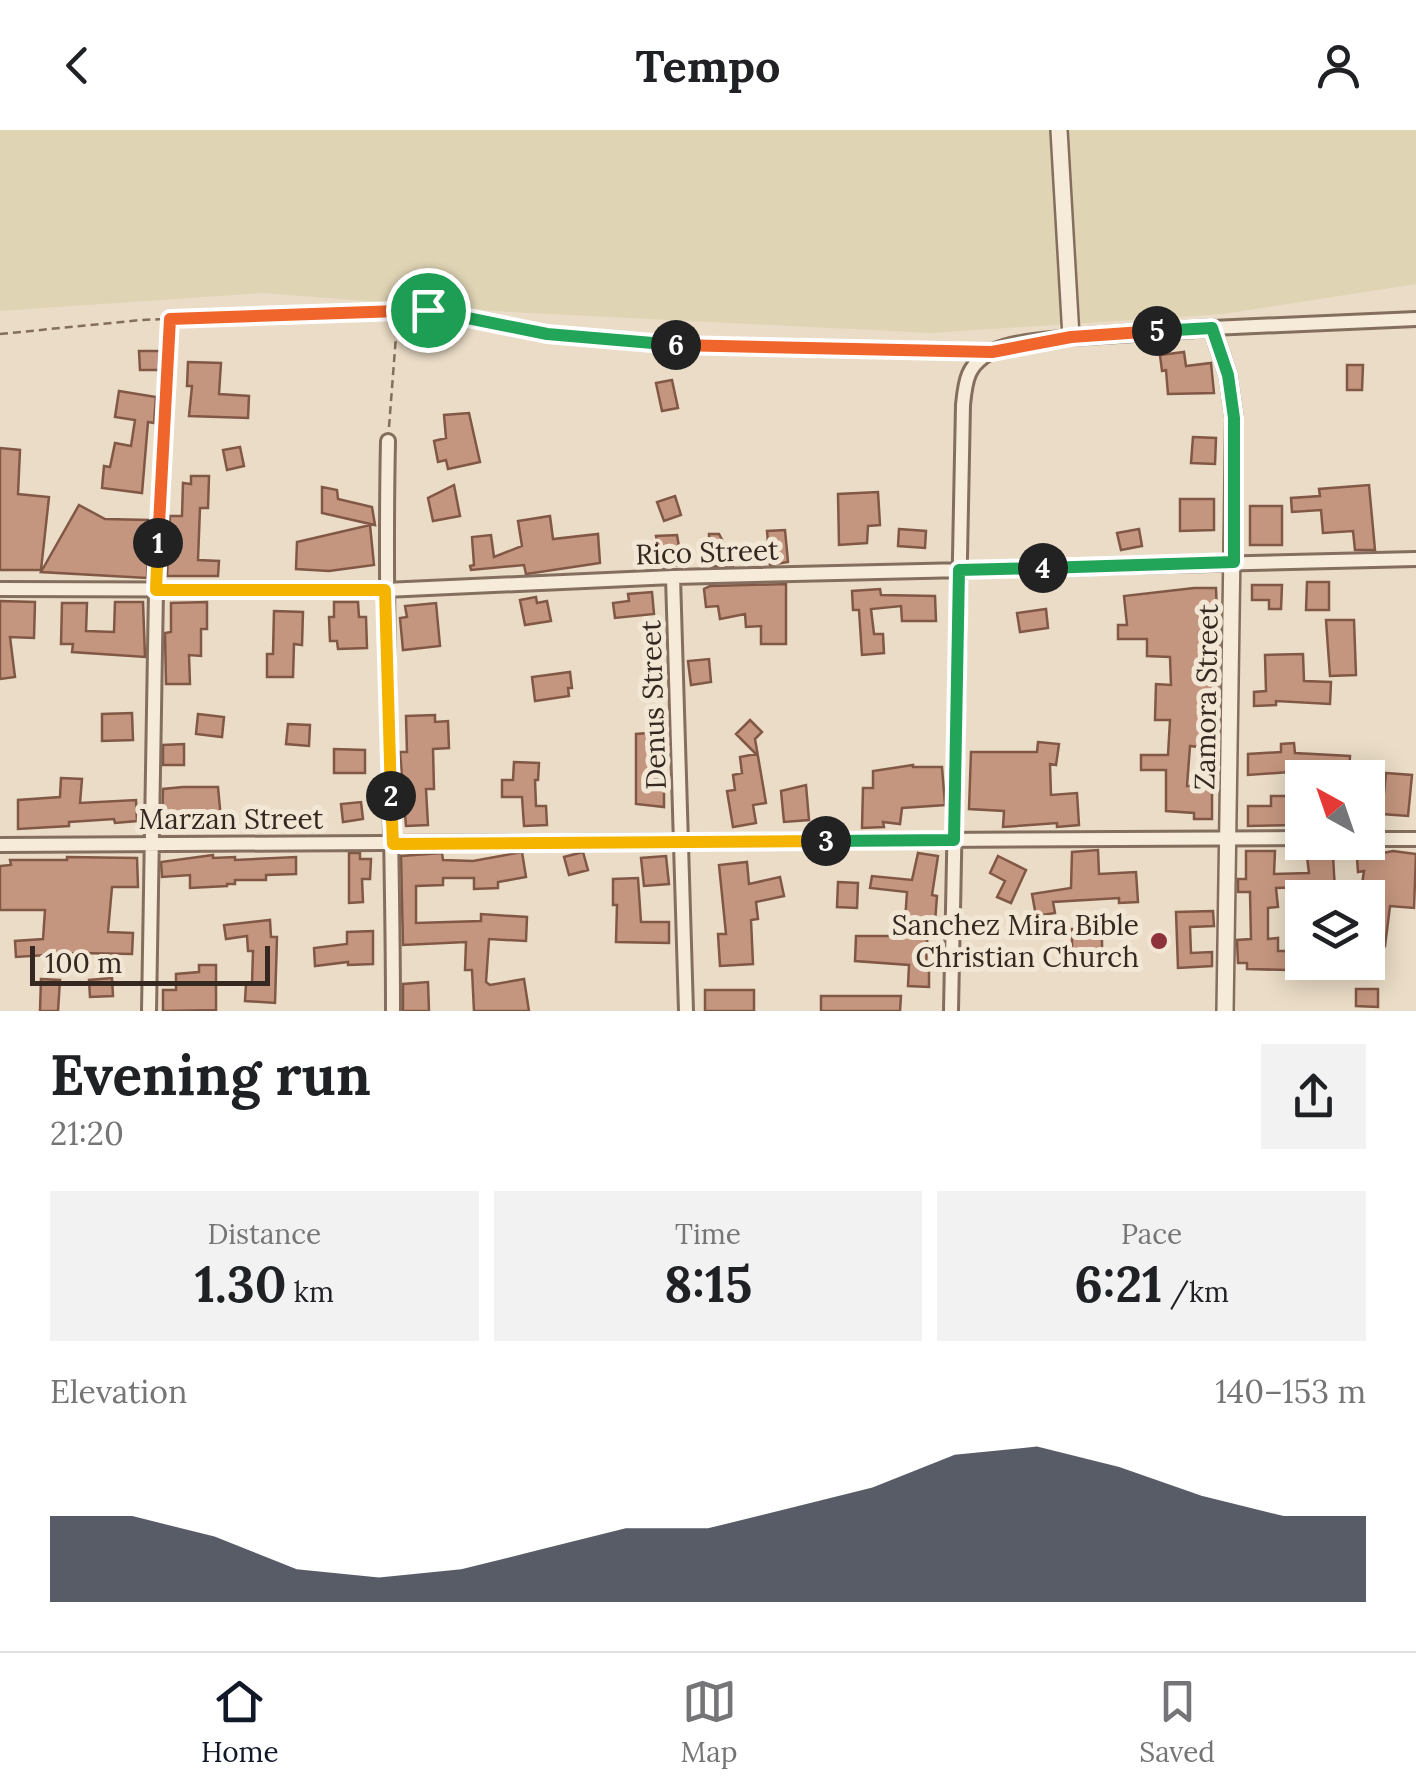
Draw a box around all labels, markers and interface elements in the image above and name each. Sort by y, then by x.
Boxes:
text: Tempo [636,37,780,94]
icon: back [50,38,105,93]
icon: person [1311,38,1366,93]
pin [386,268,471,353]
icon: arrive [401,283,456,338]
pin: 5 [1132,306,1182,356]
text: 5 [1149,313,1165,349]
pin: 6 [651,320,701,370]
text: 6 [668,327,684,363]
pin: 1 [133,518,183,568]
text: 1 [152,525,164,561]
street label: Rico Street [635,532,779,572]
pin: 4 [1018,543,1068,593]
text: 4 [1035,550,1051,586]
street label: Zamora Street [1186,604,1226,790]
street label: Denus Street [632,620,674,790]
north arrow [1285,760,1385,860]
map controls [1285,760,1385,980]
pin: 2 [366,771,416,821]
text: 2 [384,778,398,814]
street label: Marzan Street [139,801,324,837]
pin: 3 [801,816,851,866]
text: 3 [818,823,834,859]
button: layers [1285,880,1385,980]
place label: Sanchez Mira Bible Christian Church [892,907,1139,975]
marker: Sanchez Mira Bible Christian Church [1148,930,1170,952]
scale bar [30,941,270,986]
text: 100 m [45,945,122,981]
text: Evening run [50,1040,371,1110]
button: share [1261,1044,1366,1149]
text: 21:20 [50,1113,124,1154]
text: Distance [207,1216,321,1252]
text: Time [675,1216,741,1252]
text: Pace [1121,1216,1182,1252]
text: 1.30 [195,1252,286,1316]
text: 8:15 [664,1252,752,1316]
text: 6:21 [1074,1252,1162,1316]
text: km [286,1274,334,1310]
text: /km [1162,1274,1229,1310]
text: Elevation [50,1371,187,1412]
text: 140–153 m [1215,1371,1366,1412]
tab: Home [201,1674,279,1770]
tab: Map [681,1674,737,1770]
tab: Saved [1139,1674,1215,1770]

